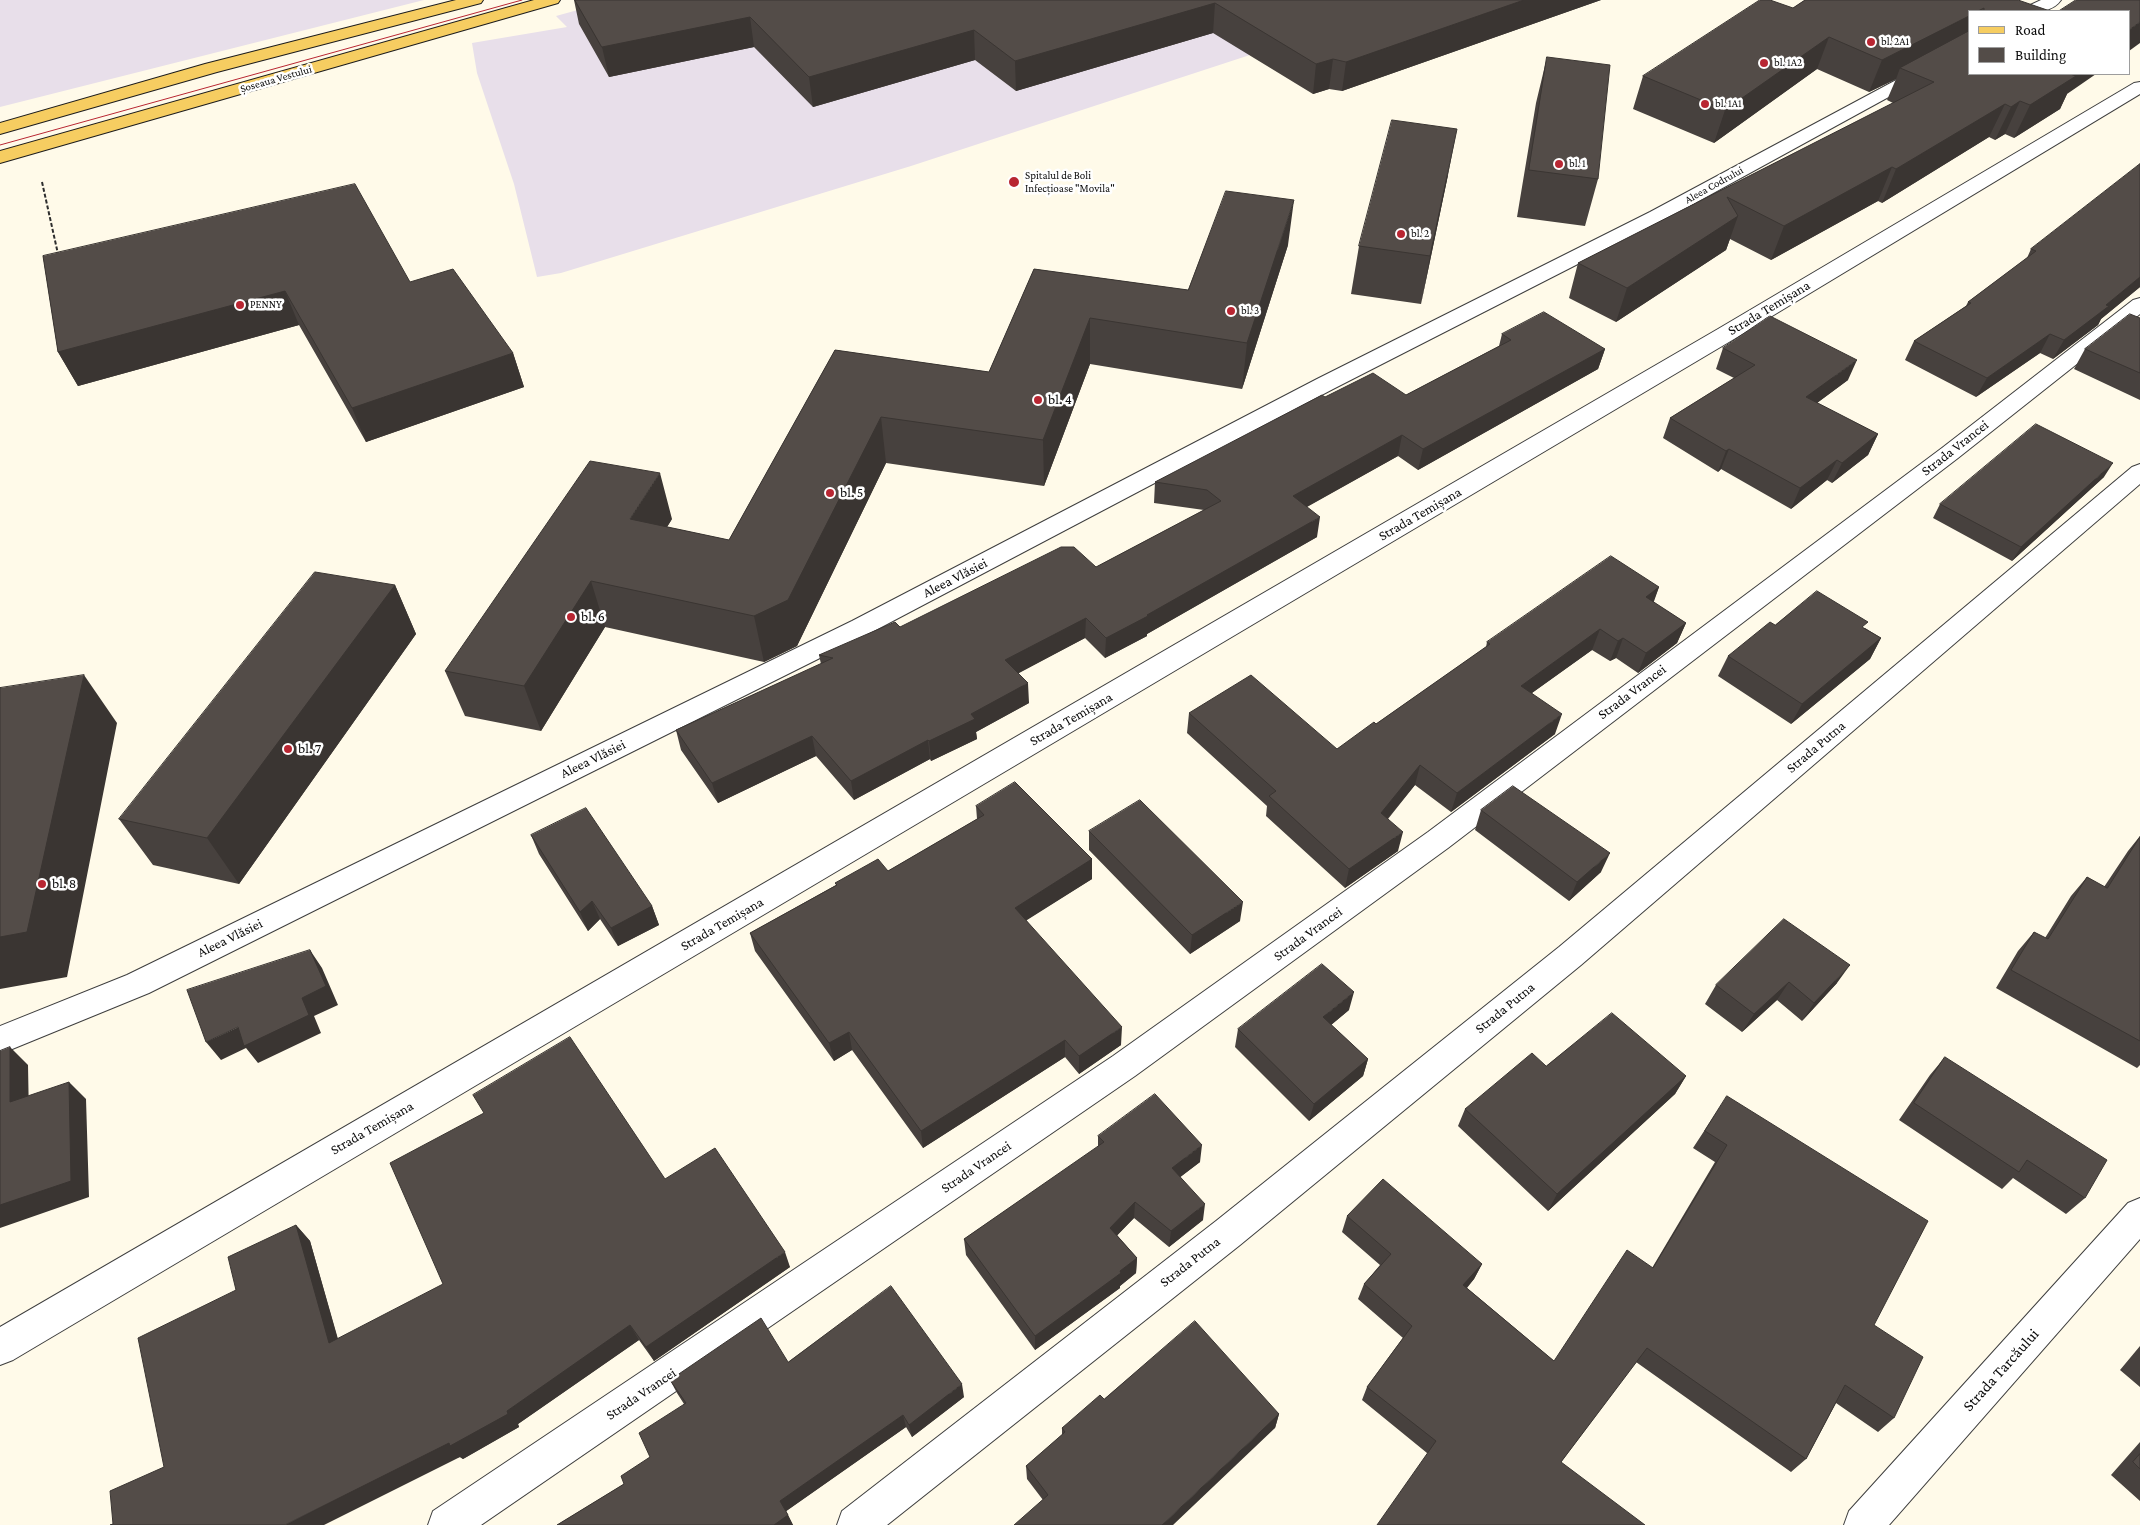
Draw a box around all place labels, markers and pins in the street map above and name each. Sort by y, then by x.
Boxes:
place label: bl. 2A1 [1881,35,1909,49]
marker: bl. 2A1 [1865,36,1877,48]
place label: bl. 1A2 [1774,56,1802,70]
marker: bl. 1A2 [1758,57,1770,69]
place label: bl. 1A1 [1715,97,1742,111]
marker: bl. 1A1 [1699,98,1711,110]
place label: bl. 1 [1569,157,1586,171]
marker: bl. 1 [1553,158,1565,170]
place label: Spitalul de Boli Infecțioase "Movila" [1025,169,1115,195]
marker: Spitalul de Boli Infecțioase "Movila" [1007,175,1021,189]
place label: bl. 2 [1411,227,1429,241]
marker: bl. 2 [1395,228,1407,240]
place label: PENNY [250,298,282,312]
marker: PENNY [234,299,246,311]
place label: bl. 3 [1241,304,1259,318]
marker: bl. 3 [1225,305,1237,317]
place label: bl. 4 [1048,392,1072,408]
marker: bl. 4 [1032,394,1044,406]
place label: bl. 5 [840,485,863,501]
marker: bl. 5 [824,487,836,499]
place label: bl. 6 [581,609,605,625]
marker: bl. 6 [565,611,577,623]
place label: bl. 7 [298,741,321,757]
marker: bl. 7 [282,743,294,755]
place label: bl. 8 [52,876,76,892]
marker: bl. 8 [36,878,48,890]

